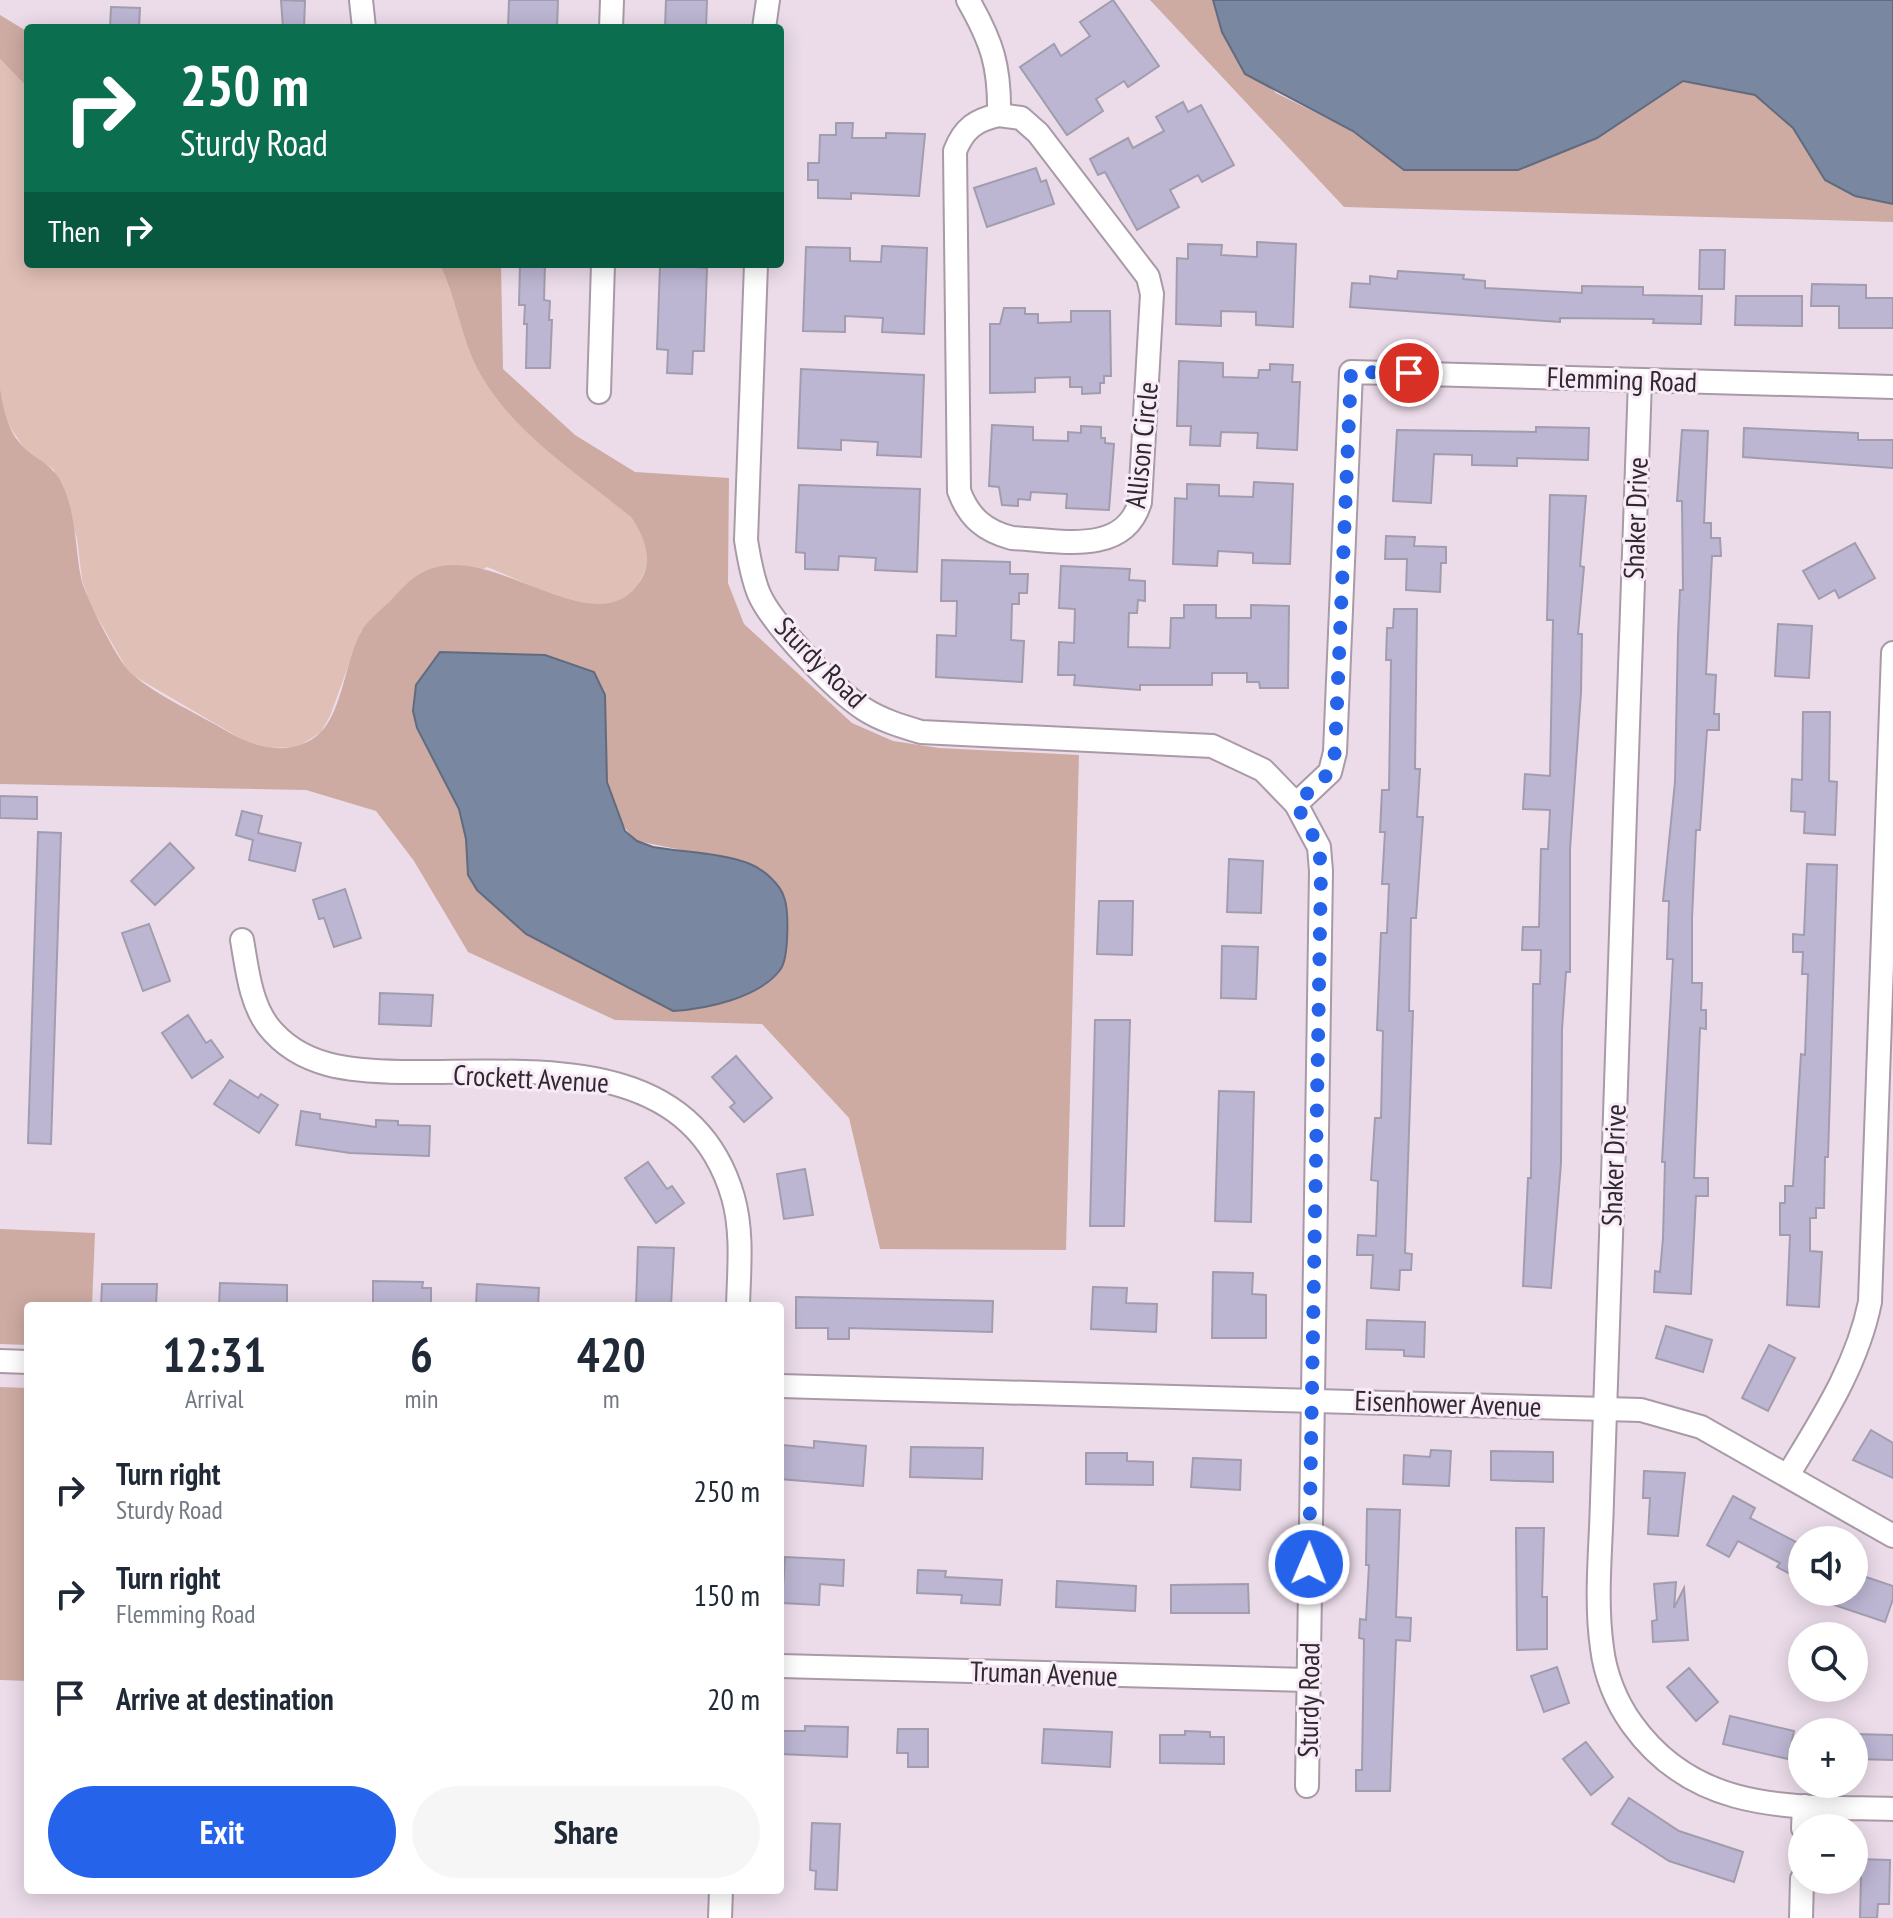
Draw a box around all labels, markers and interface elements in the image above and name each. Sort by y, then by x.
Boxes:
text: 250 m [180,49,309,121]
icon: right [48,56,152,160]
text: Sturdy Road [180,119,328,166]
icon: right [116,208,160,252]
text: Then [48,211,100,250]
pin [1375,339,1443,407]
icon: arrive [1387,351,1431,395]
street label: Flemming Road [1546,358,1698,400]
street label: Allison Circle [1116,380,1166,510]
street label: Shaker Drive [1614,456,1656,580]
street label: Sturdy Road [767,608,875,716]
street label: Crockett Avenue [452,1055,610,1101]
street label: Shaker Drive [1592,1103,1634,1227]
text: 12:31 [162,1323,266,1385]
text: 6 [410,1323,433,1385]
text: 420 [577,1323,646,1385]
street label: Eisenhower Avenue [1354,1381,1542,1425]
text: Arrival [185,1382,244,1415]
text: min [404,1382,438,1415]
text: m [603,1382,620,1415]
text: Turn right [116,1454,220,1493]
icon: right [48,1468,92,1512]
text: 250 m [694,1471,760,1510]
text: Sturdy Road [116,1493,223,1526]
position arrow [1267,1522,1351,1606]
map controls [1788,1526,1868,1894]
button: sound [1788,1526,1868,1606]
text: Turn right [116,1558,220,1597]
icon: right [48,1572,92,1616]
text: 150 m [694,1575,760,1614]
text: Flemming Road [116,1597,256,1630]
button: search [1788,1622,1868,1702]
street label: Sturdy Road [1288,1642,1328,1758]
street label: Truman Avenue [970,1652,1118,1694]
icon: arrive [48,1676,92,1720]
text: Arrive at destination [116,1679,334,1718]
text: 20 m [707,1679,760,1718]
button: + [1788,1718,1868,1798]
button: Exit [48,1786,396,1878]
button: Share [412,1786,760,1878]
button: − [1788,1814,1868,1894]

